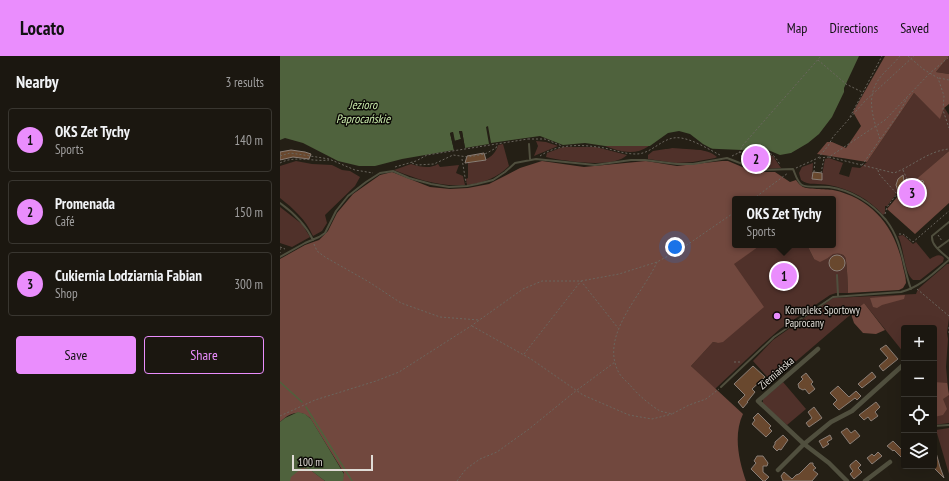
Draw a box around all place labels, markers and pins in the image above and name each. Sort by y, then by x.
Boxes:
pin: 2 [743,144,769,174]
pin: 3 [899,178,925,208]
pin: 1 [771,261,797,291]
place label: Kompleks Sportowy Paprocany [785,303,861,330]
marker: Kompleks Sportowy Paprocany [772,311,782,321]

